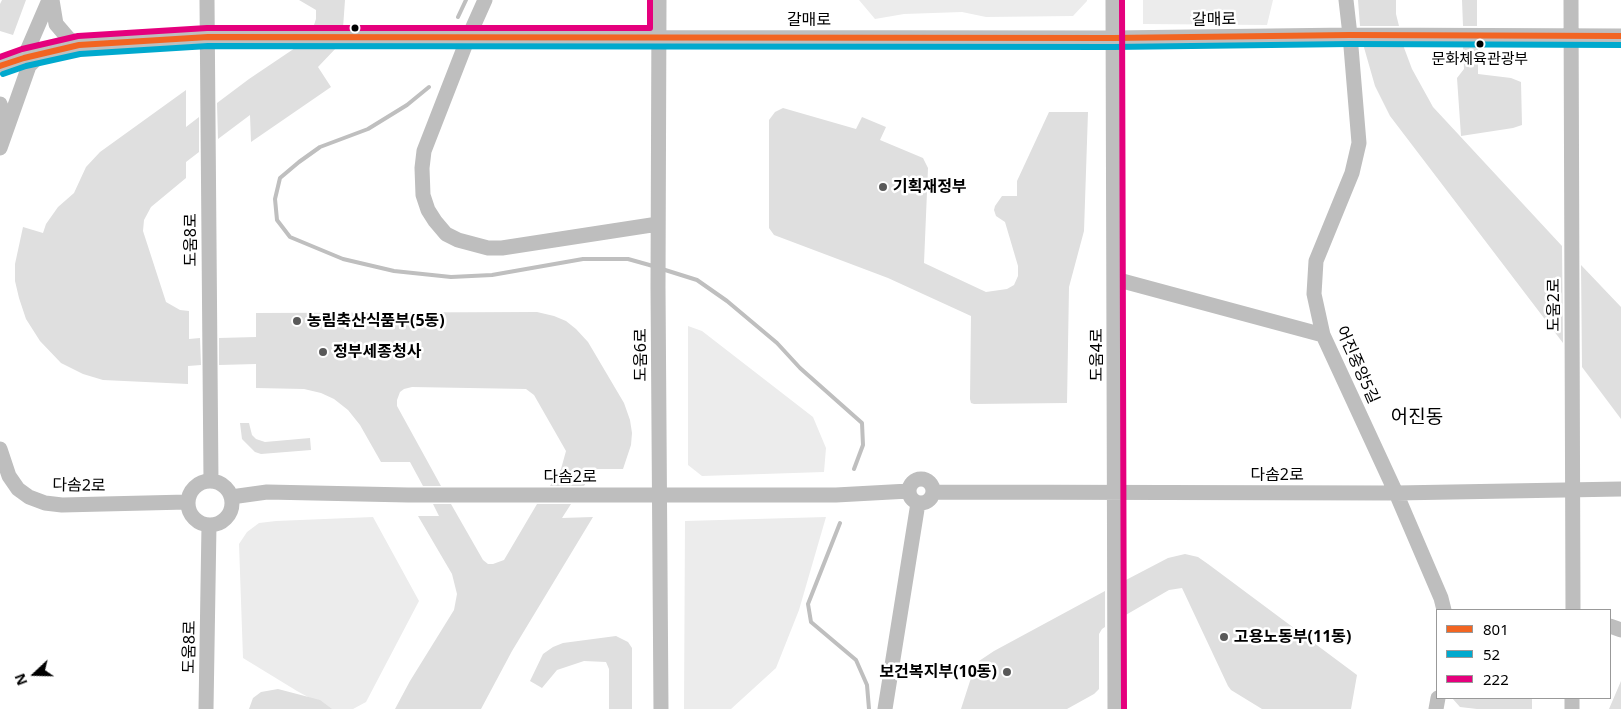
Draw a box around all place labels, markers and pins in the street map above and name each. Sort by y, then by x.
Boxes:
unlabelled marker [350,23,360,33]
marker: 문화체육관광부 [1475,39,1485,49]
place label: 문화체육관광부 [1432,51,1528,69]
place label: 기획재정부 [893,177,967,197]
marker: 기획재정부 [877,181,889,193]
place label: 농림축산식품부(5동) [307,311,445,331]
marker: 농림축산식품부(5동) [291,315,303,327]
place label: 정부세종청사 [333,342,421,362]
marker: 정부세종청사 [317,346,329,358]
place label: 고용노동부(11동) [1234,627,1351,647]
marker: 고용노동부(11동) [1218,631,1230,643]
place label: 보건복지부(10동) [880,662,997,682]
marker: 보건복지부(10동) [1001,666,1013,678]

